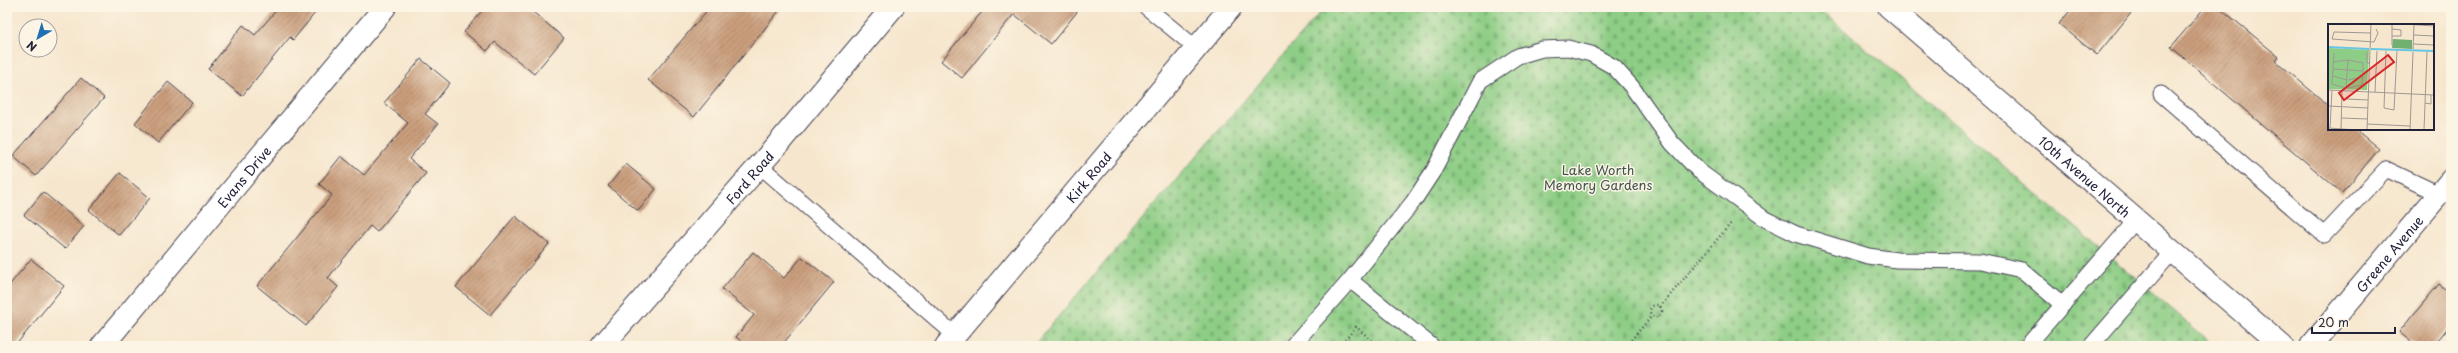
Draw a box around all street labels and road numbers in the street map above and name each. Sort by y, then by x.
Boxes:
street label: 10th Avenue North [2035,131,2135,221]
street label: Evans Drive [212,141,275,211]
street label: Ford Road [721,147,778,208]
street label: Kirk Road [1061,147,1115,206]
street label: Greene Avenue [2351,211,2427,296]

